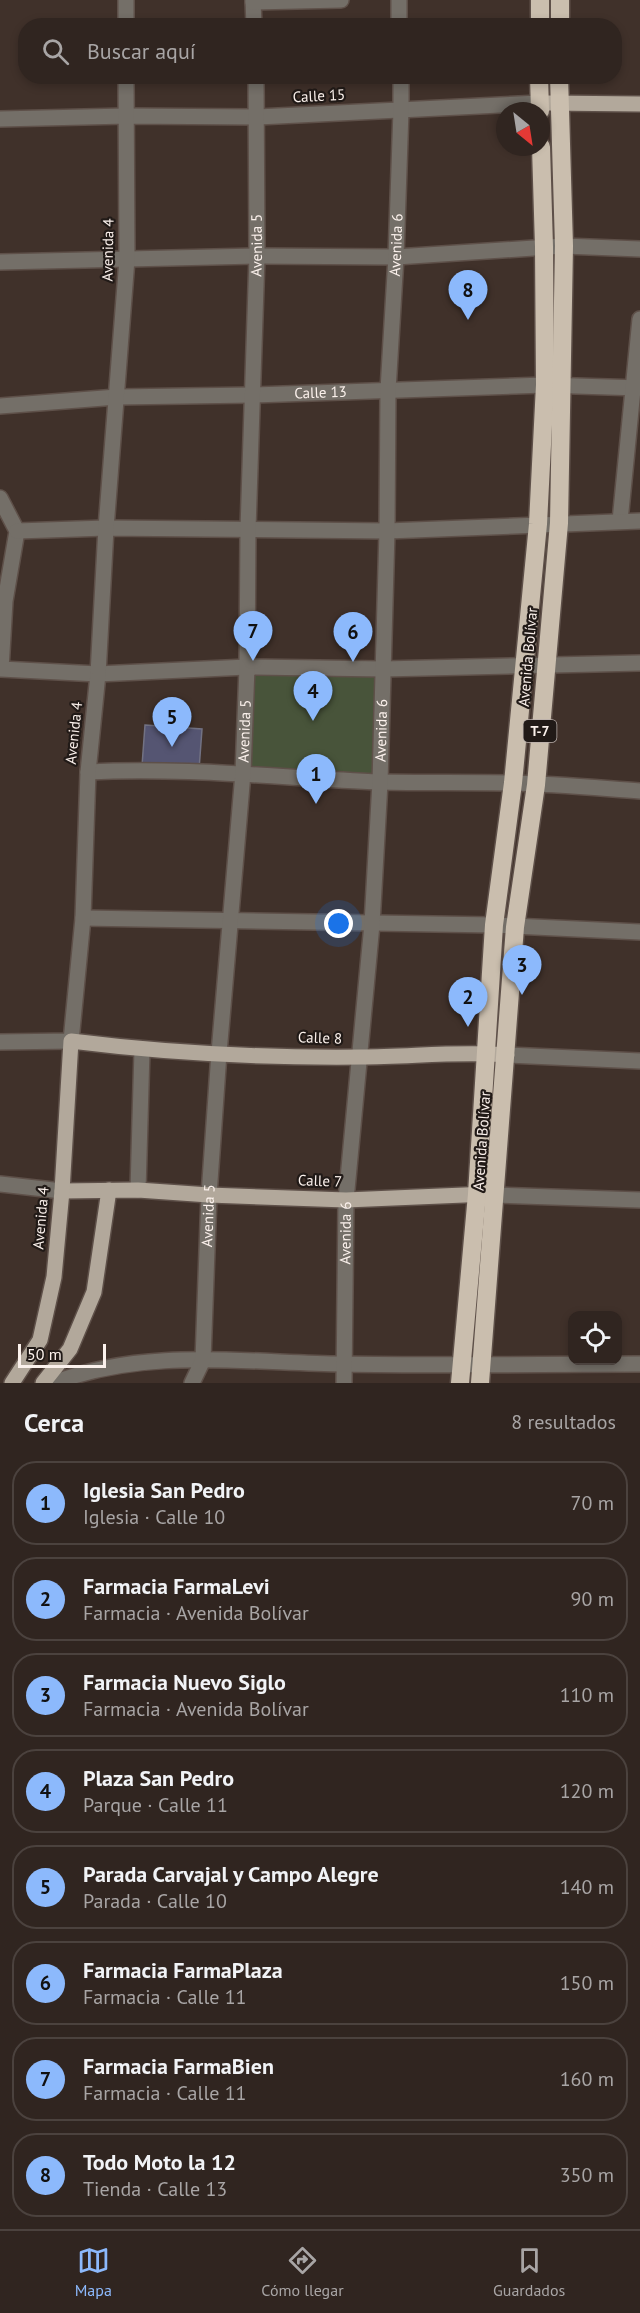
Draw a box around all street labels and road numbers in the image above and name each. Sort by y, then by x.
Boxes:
street label: Calle 15 [292,85,346,106]
street label: Avenida 6 [385,213,406,277]
street label: Avenida 5 [246,214,266,277]
street label: Avenida 4 [97,218,118,282]
street label: Calle 13 [294,382,347,403]
street label: Avenida Bolívar [514,606,541,707]
street label: Avenida 5 [233,699,255,763]
street label: Avenida 6 [371,699,391,762]
street label: Avenida 4 [61,701,86,765]
road number: T-7 [524,720,556,742]
street label: Calle 8 [298,1027,342,1048]
street label: Avenida Bolívar [469,1091,494,1191]
street label: Calle 7 [298,1170,342,1191]
street label: Avenida 5 [197,1183,219,1247]
street label: Avenida 4 [28,1186,53,1250]
street label: Avenida 6 [335,1201,355,1265]

